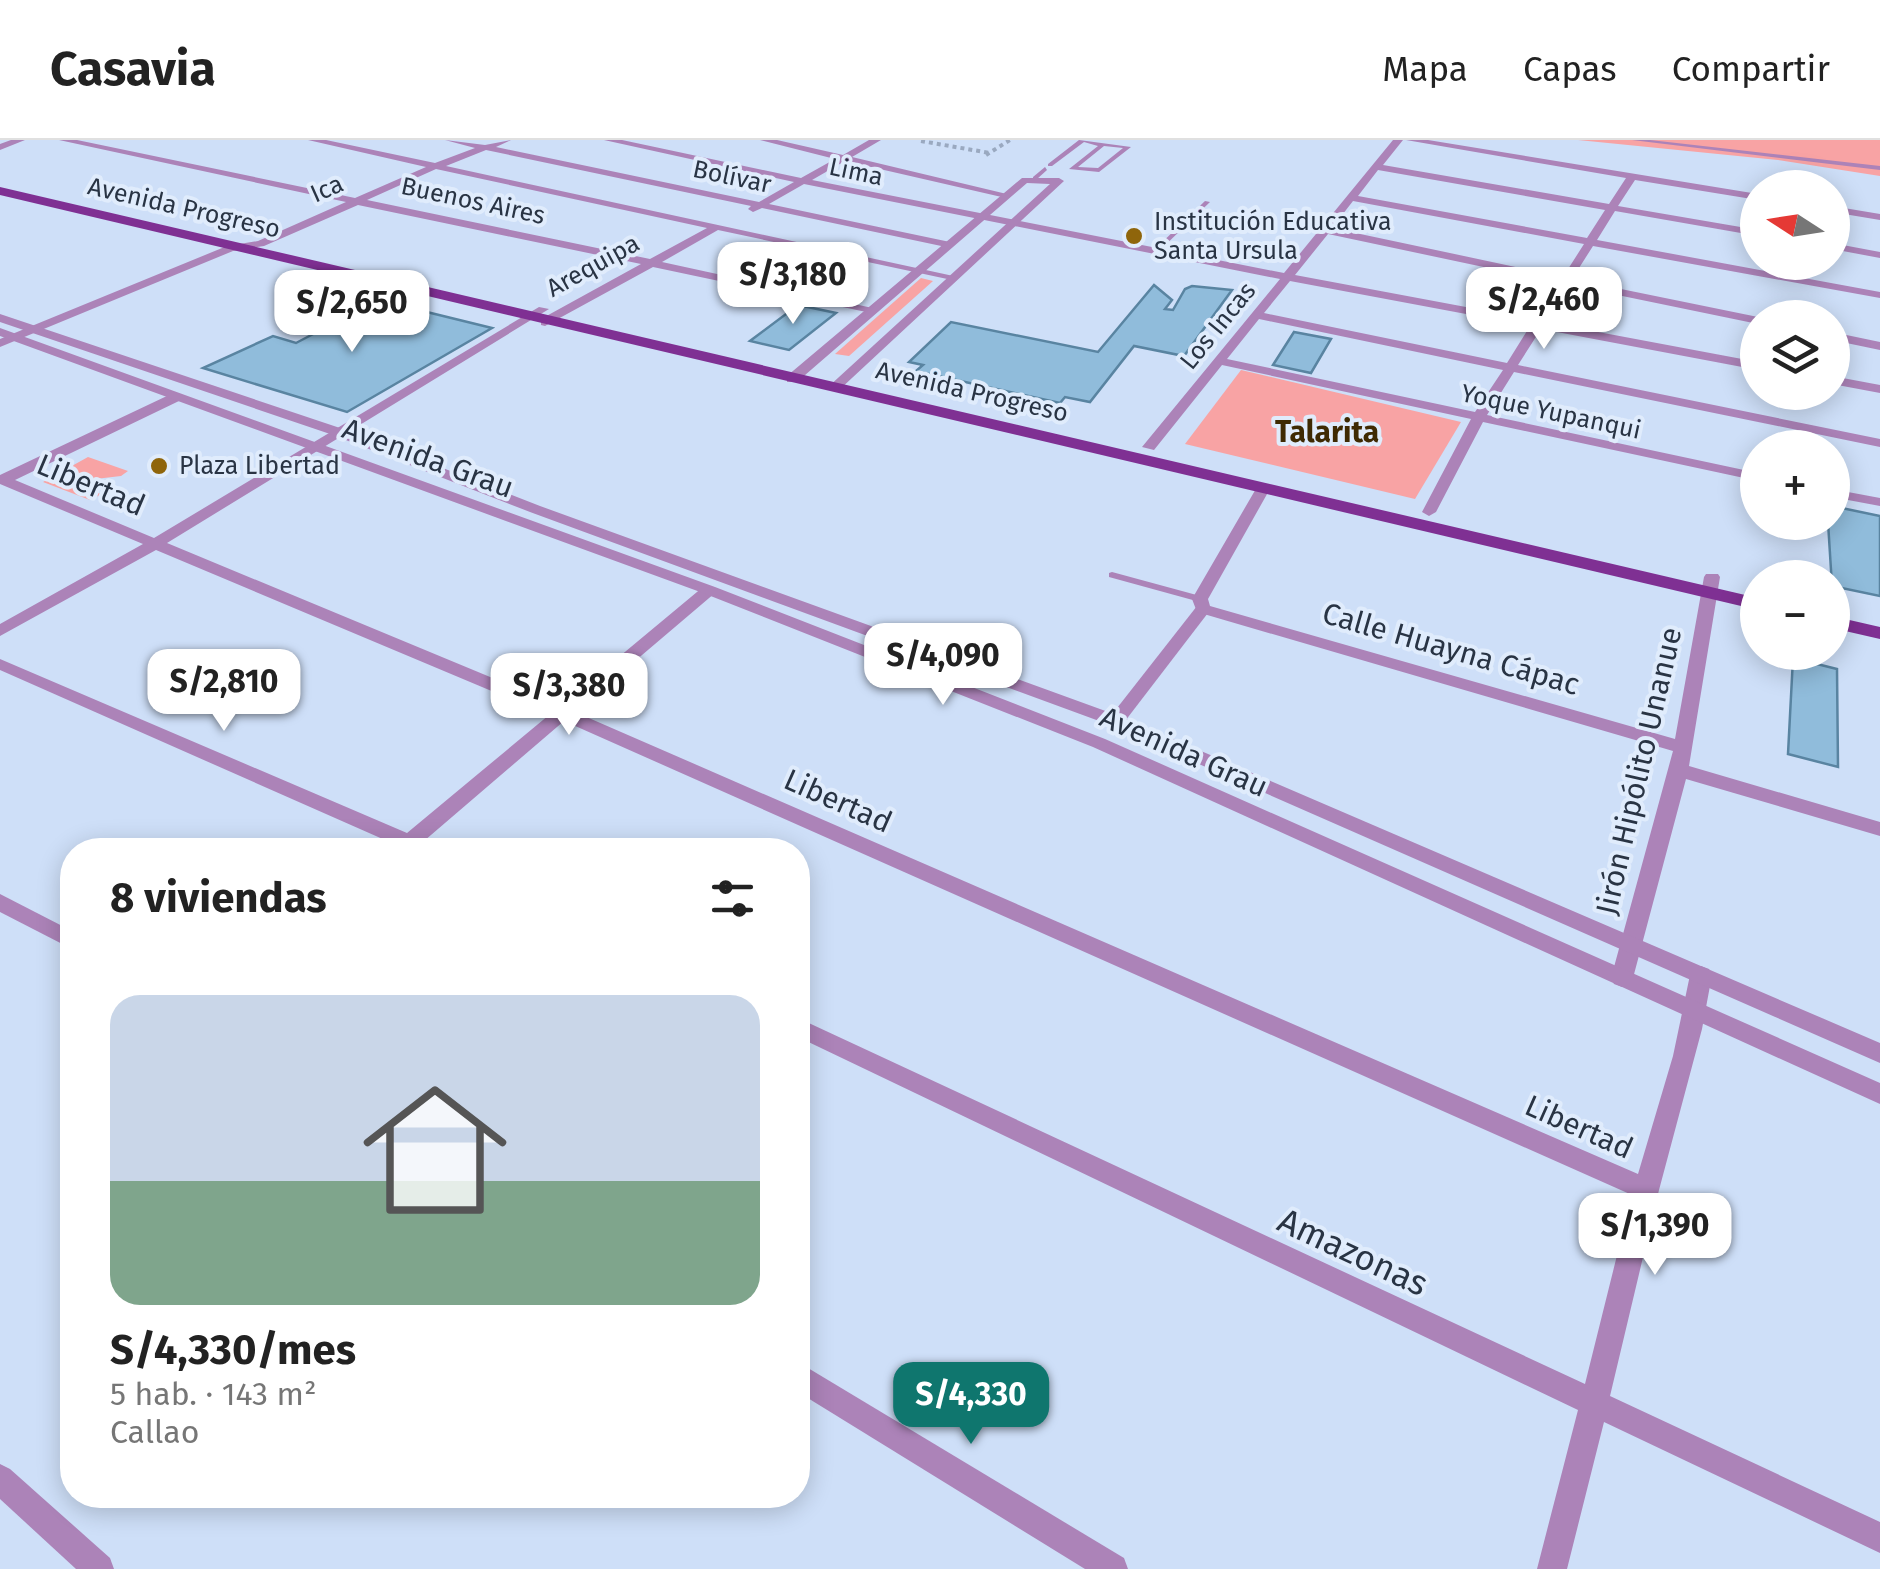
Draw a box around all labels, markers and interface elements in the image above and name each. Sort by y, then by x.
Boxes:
text: Casavia [50,40,216,98]
text: Mapa [1382,48,1468,90]
text: Capas [1523,48,1617,90]
text: Compartir [1672,48,1830,90]
street label: Lima [826,152,886,192]
street label: Bolívar [690,154,774,200]
street label: Ica [306,169,348,209]
north arrow [1740,170,1850,280]
map controls [1740,170,1850,670]
street label: Avenida Progreso [85,171,283,245]
street label: Buenos Aires [398,171,548,231]
place label: Institución Educativa Santa Ursula [1154,207,1391,266]
marker: Institución Educativa Santa Ursula [1123,225,1145,247]
street label: Arequipa [541,228,645,304]
pin: S/3,180 [701,242,885,327]
text: S/3,180 [739,255,847,293]
pin: S/2,460 [1452,267,1636,352]
pin: S/2,650 [260,270,444,355]
street label: Los Incas [1174,276,1262,376]
text: S/2,460 [1488,280,1600,318]
text: S/2,650 [296,283,408,321]
button: layers [1740,300,1850,410]
street label: Avenida Progreso [873,355,1071,429]
street label: Yoque Yupanqui [1458,378,1644,446]
street label: Avenida Grau [337,410,519,506]
district label: Talarita [1275,414,1379,450]
button: + [1740,430,1850,540]
street label: Libertad [31,446,151,524]
place label: Plaza Libertad [179,451,340,481]
marker: Plaza Libertad [148,455,170,477]
button: − [1740,560,1850,670]
street label: Calle Huayna Cápac [1318,595,1584,703]
pin: S/4,090 [851,623,1035,708]
street label: Jirón Hipólito Unanue [1588,624,1690,918]
text: S/4,090 [886,636,1000,674]
pin: S/2,810 [132,649,316,734]
pin: S/3,380 [477,653,661,738]
text: S/2,810 [169,662,279,700]
text: S/3,380 [513,666,625,704]
street label: Avenida Grau [1095,699,1273,805]
street label: Libertad [779,761,897,841]
icon: filters [705,871,760,926]
text: 8 viviendas [110,873,327,923]
icon: home [345,1060,525,1240]
street label: Libertad [1520,1087,1638,1167]
pin: S/1,390 [1563,1193,1747,1278]
street label: Amazonas [1272,1199,1434,1305]
text: S/1,390 [1601,1206,1710,1244]
text: S/4,330/mes [110,1325,356,1375]
pin: S/4,330 [879,1362,1063,1447]
text: 5 hab. · 143 m² [110,1375,317,1413]
text: S/4,330 [915,1375,1027,1413]
text: Callao [110,1413,199,1451]

